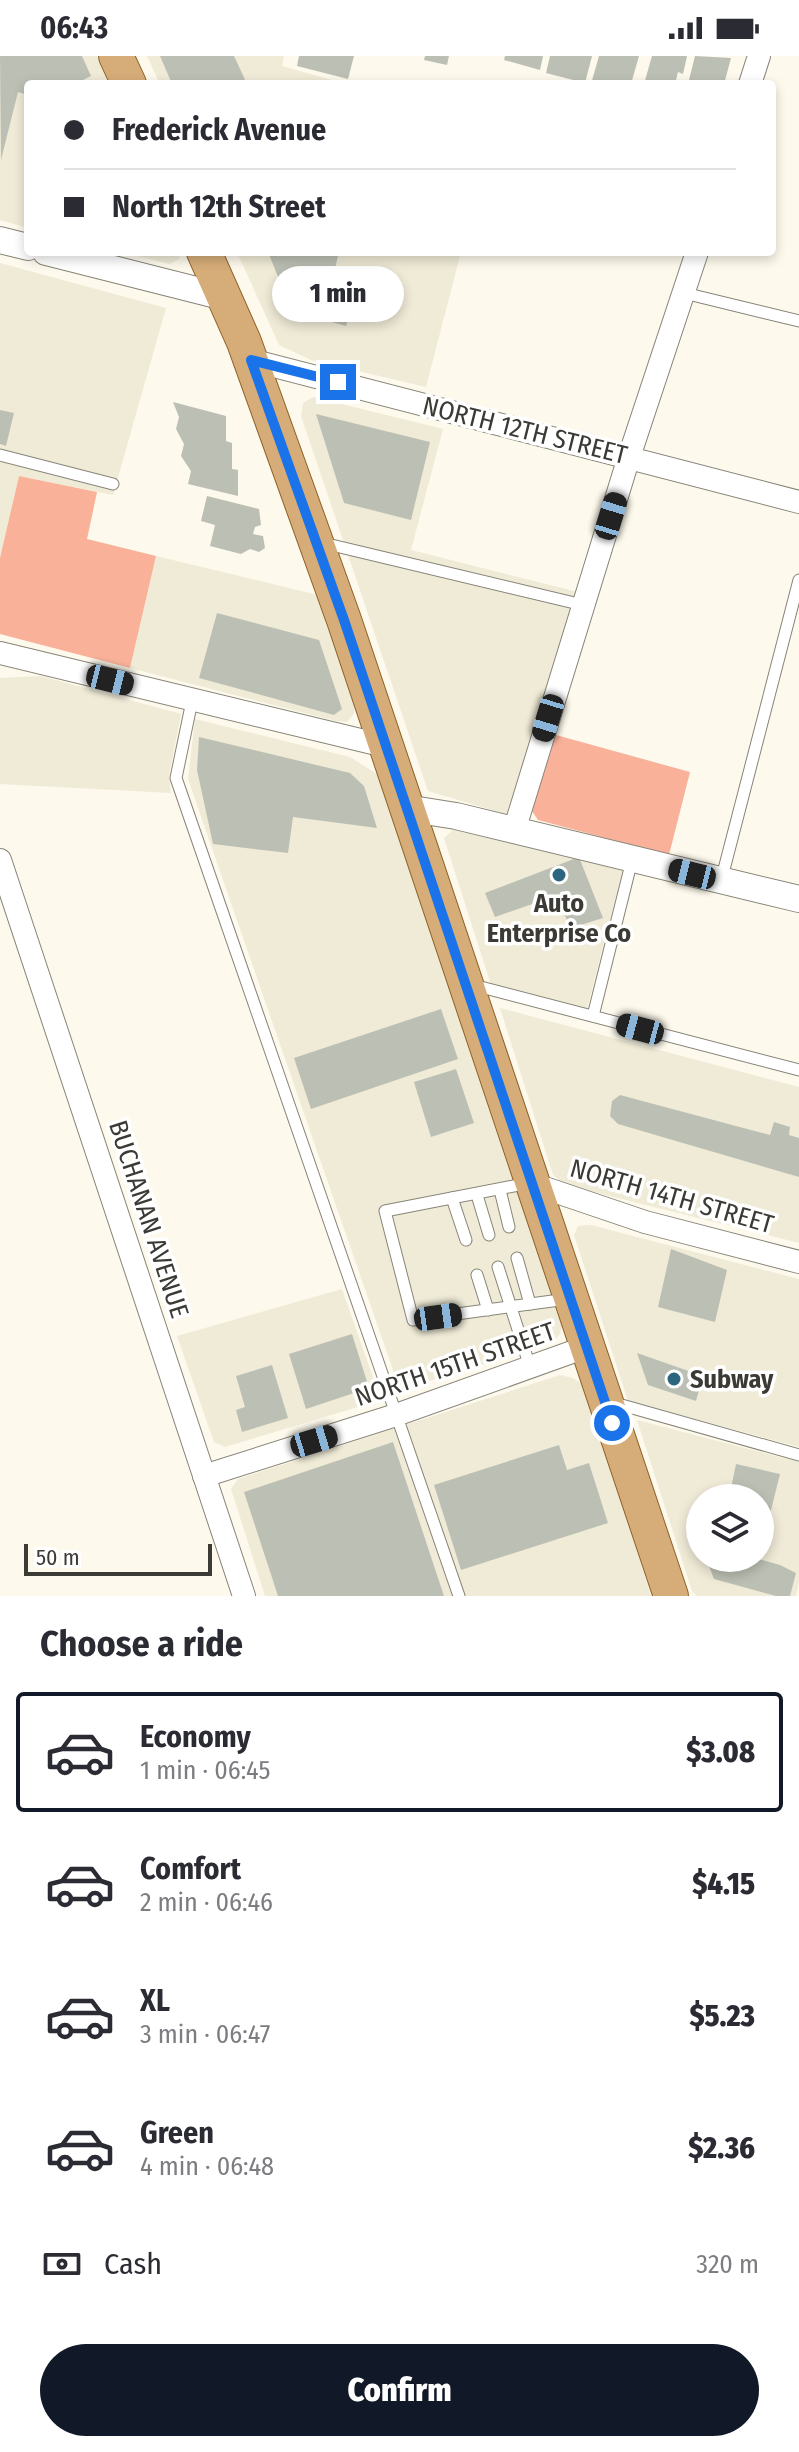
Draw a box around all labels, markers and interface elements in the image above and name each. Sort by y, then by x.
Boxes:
text: 06:43 [40,10,108,46]
text: Frederick Avenue [112,112,326,148]
text: North 12th Street [112,189,326,225]
callout: 1 min [272,266,404,322]
text: 1 min [310,278,366,309]
route end [320,364,356,400]
street label: NORTH 12TH STREET [419,390,630,471]
car [593,490,629,542]
car [84,663,136,697]
car [530,692,566,744]
car [666,857,718,891]
marker: Auto Enterprise Co [550,866,568,884]
place label: Auto Enterprise Co [487,888,631,949]
car [614,1011,666,1047]
street label: BUCHANAN AVENUE [102,1117,195,1322]
street label: NORTH 14TH STREET [567,1153,777,1240]
car [413,1302,463,1332]
street label: NORTH 15TH STREET [351,1316,559,1413]
place label: Subway [690,1364,774,1395]
marker: Subway [665,1370,683,1388]
route start [594,1405,630,1441]
car [288,1423,340,1459]
map controls [686,1484,774,1572]
button: layers [686,1484,774,1572]
scale bar [24,1540,212,1576]
text: 50 m [36,1544,80,1571]
text: Choose a ride [40,1622,243,1666]
icon: car [44,1716,116,1788]
text: Economy [140,1719,251,1755]
text: $3.08 [686,1734,755,1770]
text: 1 min · 06:45 [140,1755,270,1786]
icon: car [44,1848,116,1920]
text: Comfort [140,1851,241,1887]
text: $4.15 [692,1866,755,1902]
text: 2 min · 06:46 [140,1887,273,1918]
icon: car [44,1980,116,2052]
text: XL [140,1983,170,2019]
text: $5.23 [689,1998,755,2034]
text: 3 min · 06:47 [140,2019,270,2050]
icon: car [44,2112,116,2184]
text: Green [140,2115,214,2151]
text: $2.36 [688,2130,755,2166]
text: 4 min · 06:48 [140,2151,274,2182]
icon: cash [40,2242,84,2286]
text: Cash [104,2246,162,2282]
text: 320 m [696,2249,759,2280]
button: Confirm [40,2344,759,2436]

